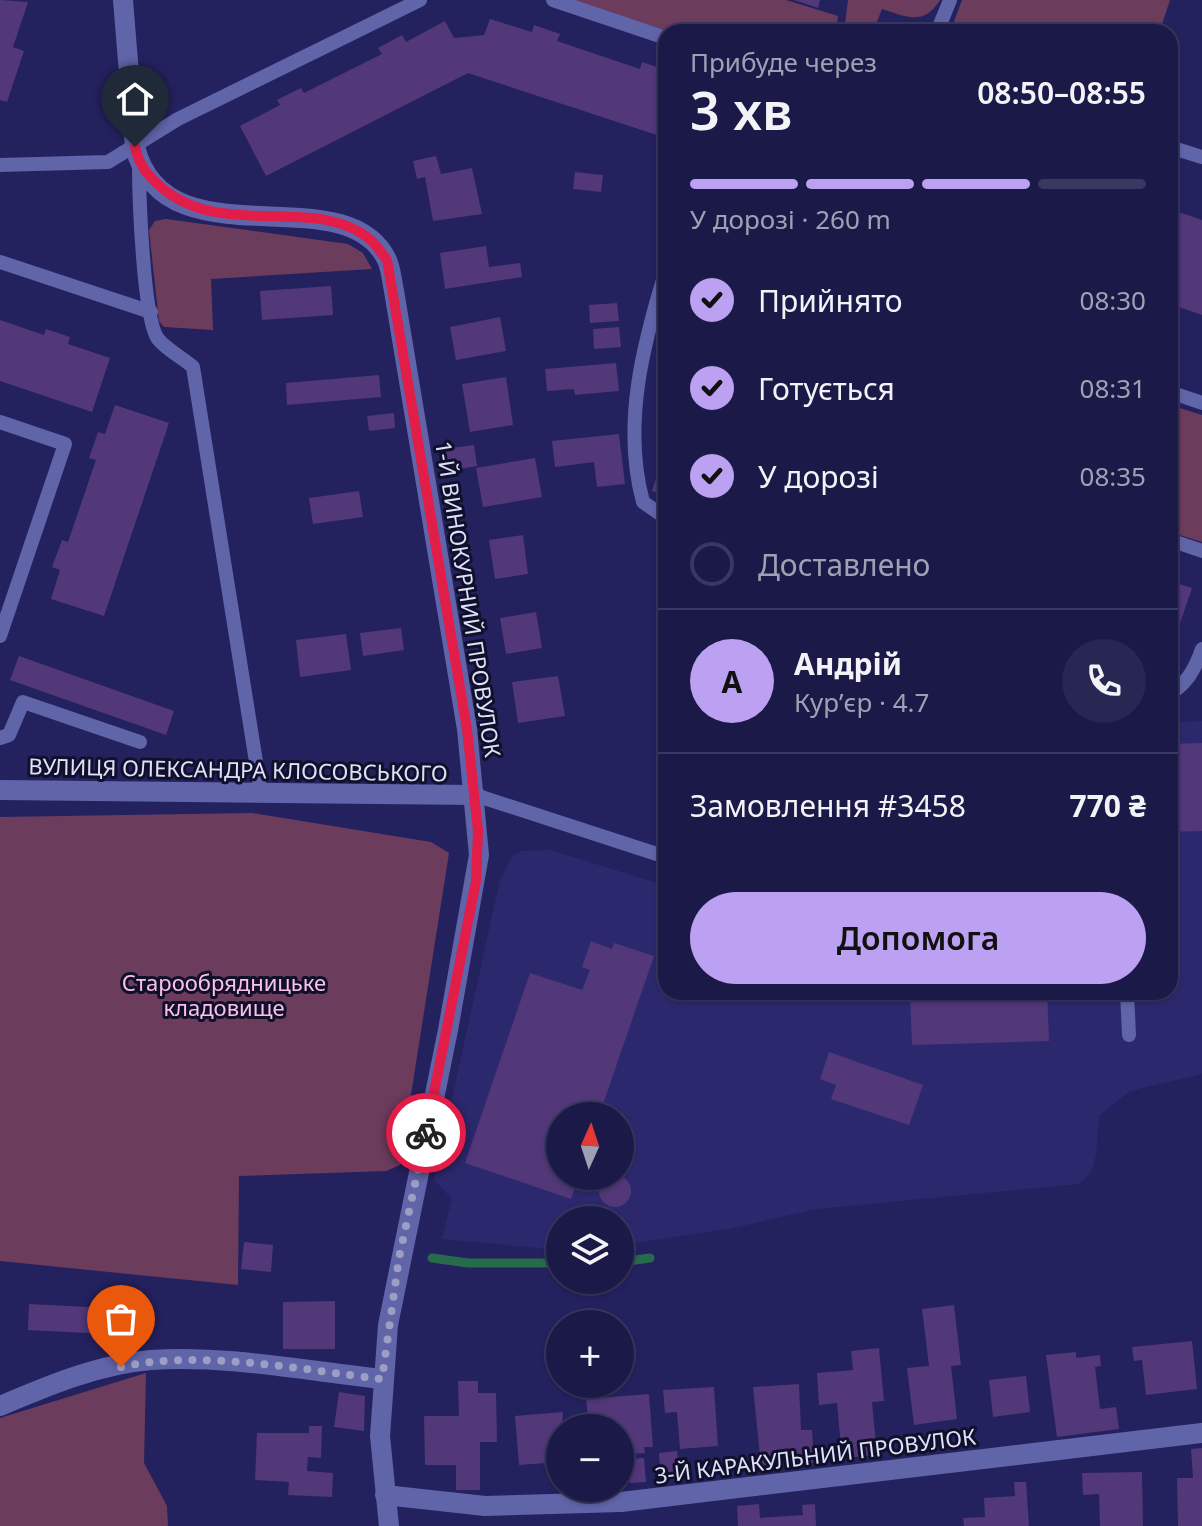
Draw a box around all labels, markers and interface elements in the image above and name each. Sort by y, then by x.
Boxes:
text: Прибуде через [690,44,877,80]
pin [101,65,169,147]
text: 08:50–08:55 [977,72,1146,113]
text: 3 хв [690,74,792,145]
icon: home [113,77,157,121]
text: У дорозі · 260 m [690,201,891,237]
icon: check [690,278,734,322]
text: Прийнято [758,280,903,321]
text: 08:30 [1080,282,1146,318]
icon: check [690,366,734,410]
text: Готується [758,368,895,409]
text: 08:31 [1080,370,1146,406]
street label: 1-Й ВИНОКУРНИЙ ПРОВУЛОК [429,439,509,760]
icon: check [690,454,734,498]
text: У дорозі [758,456,879,497]
text: 08:35 [1080,458,1146,494]
text: Доставлено [758,544,930,585]
button: phone [1062,639,1146,723]
text: Андрій [794,643,902,684]
text: А [722,661,742,702]
text: Кур’єр · 4.7 [794,684,929,720]
street label: ВУЛИЦЯ ОЛЕКСАНДРА КЛОСОВСЬКОГО [28,750,448,788]
text: Замовлення #3458 [690,785,966,826]
text: 770 ₴ [1070,785,1146,826]
button: Допомога [690,892,1146,984]
park label: Старообрядницьке кладовище [122,967,326,1022]
courier [386,1093,466,1173]
north arrow [546,1102,634,1190]
map controls [546,1102,634,1502]
icon: bike [404,1111,448,1155]
button: layers [546,1206,634,1294]
pin [87,1285,155,1367]
icon: bag [99,1297,143,1341]
button: + [546,1310,634,1398]
button: − [546,1414,634,1502]
street label: 3-Й КАРАКУЛЬНИЙ ПРОВУЛОК [653,1420,978,1490]

